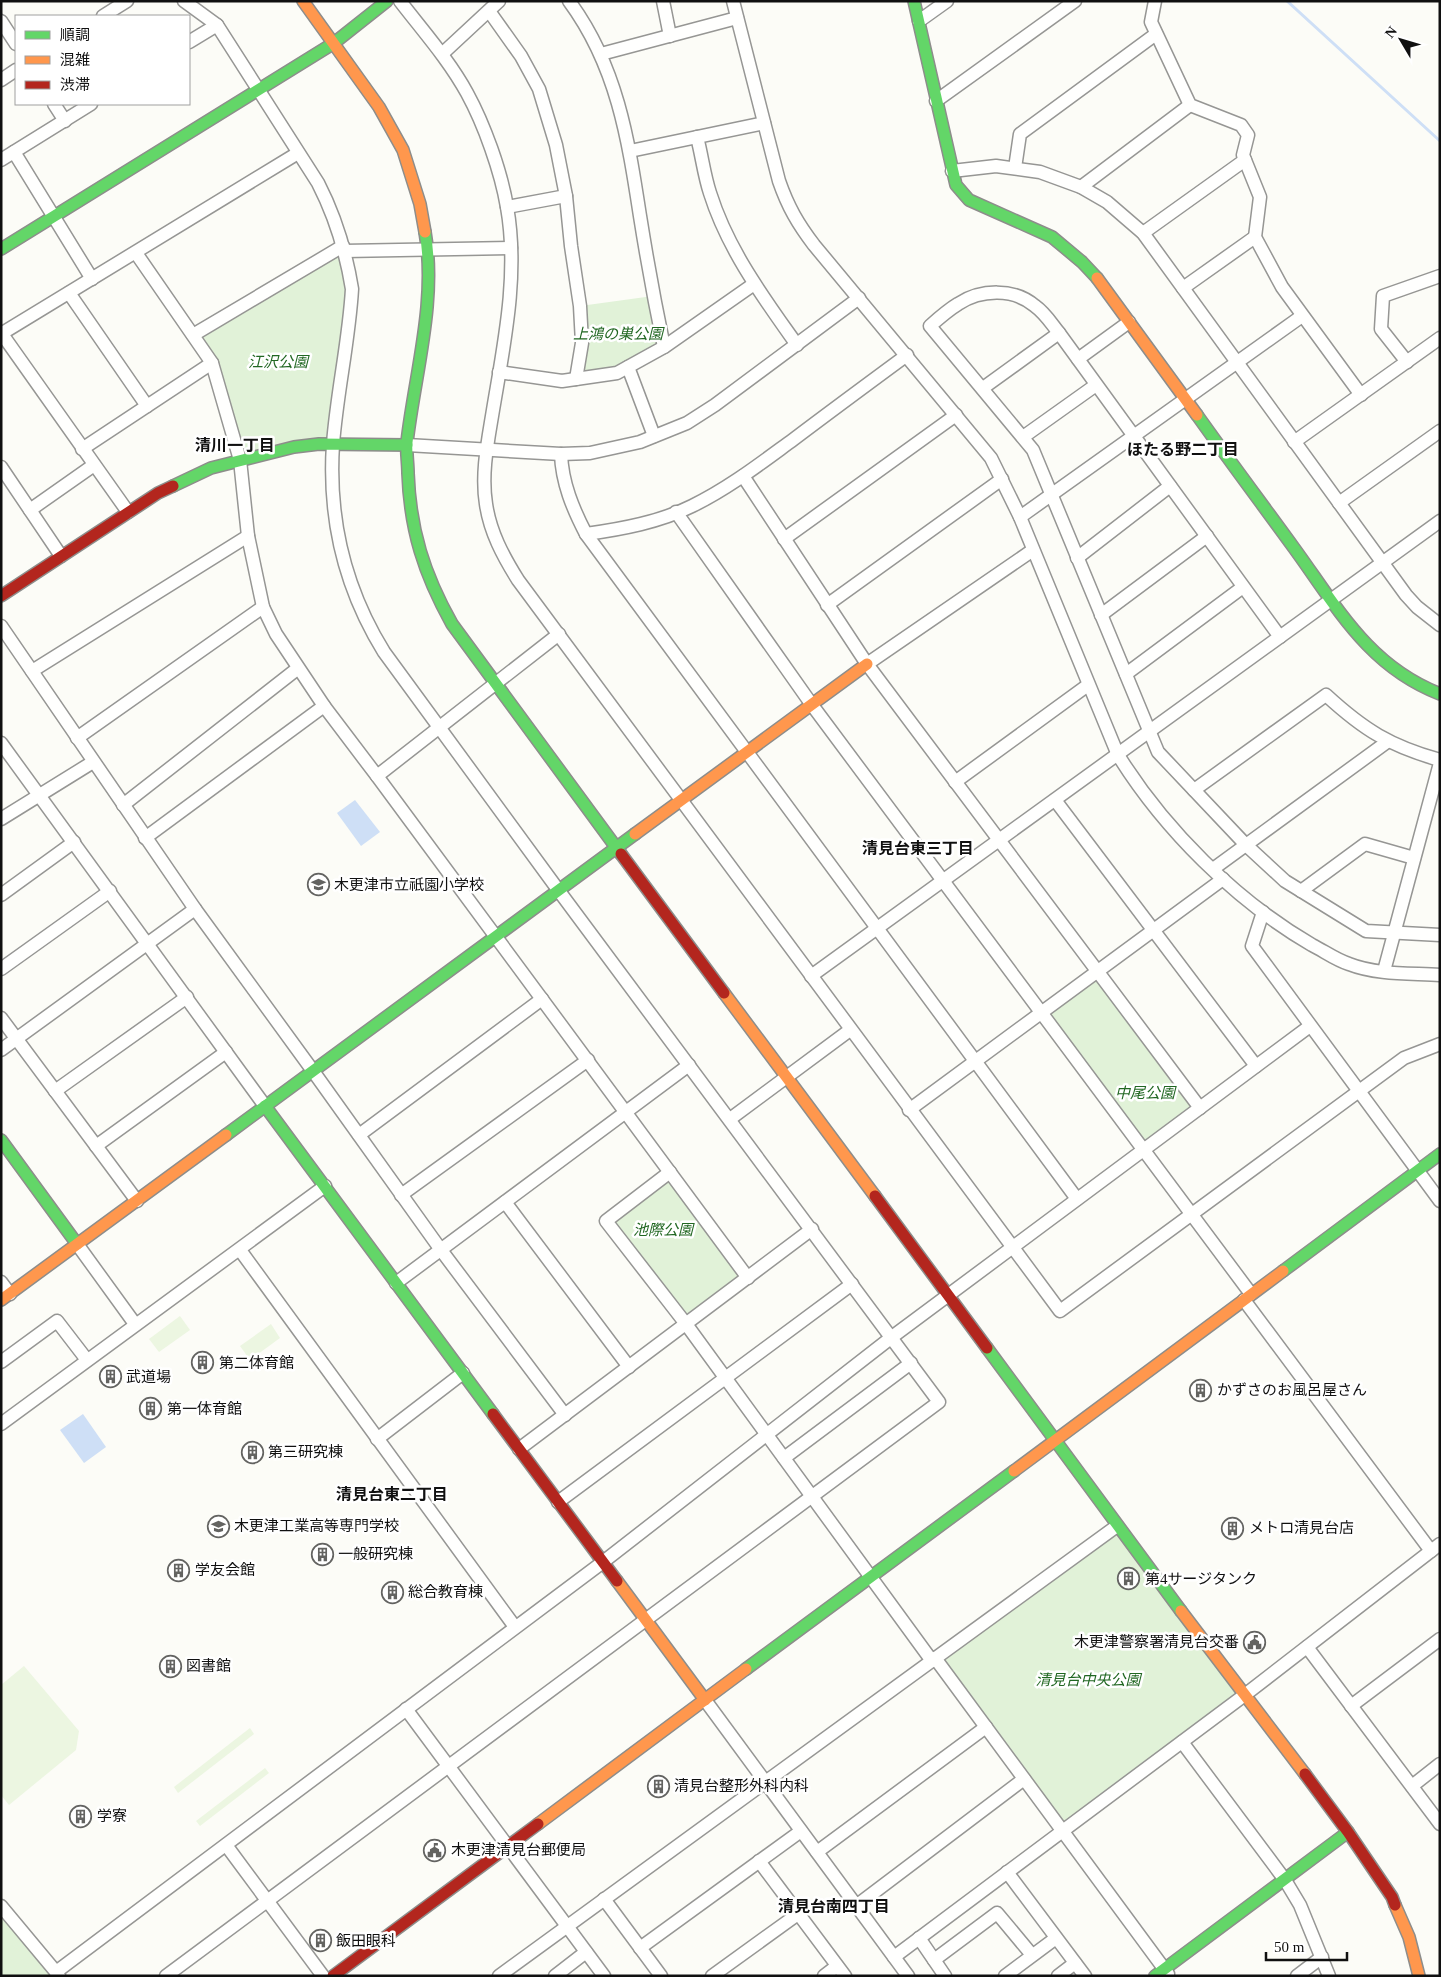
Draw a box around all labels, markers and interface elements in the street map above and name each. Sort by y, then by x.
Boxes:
legend [15,15,190,105]
north arrow [1376,15,1426,65]
text: N [1382,24,1400,41]
text: 順調 [60,27,90,43]
text: 混雑 [60,52,90,68]
text: 渋滞 [60,77,90,93]
park label: 上鴻の巣公園 [573,326,665,342]
park label: 江沢公園 [248,354,310,370]
district label: 清川一丁目 [195,437,275,454]
district label: ほたる野二丁目 [1127,441,1239,458]
district label: 清見台東三丁目 [862,840,974,857]
school or university icon: 木更津市立祇園小学校 [306,873,330,897]
place label: 木更津市立祇園小学校 [334,877,484,893]
park label: 中尾公園 [1115,1085,1177,1101]
park label: 池際公園 [633,1222,695,1238]
building icon: 第二体育館 [191,1351,215,1375]
place label: 第二体育館 [219,1355,294,1371]
building icon: 武道場 [98,1365,122,1389]
place label: 武道場 [126,1369,171,1385]
building icon: かずさのお風呂屋さん [1189,1378,1213,1402]
place label: かずさのお風呂屋さん [1217,1382,1367,1398]
building icon: 第一体育館 [139,1397,163,1421]
place label: 第一体育館 [167,1401,242,1417]
building icon: 第三研究棟 [240,1440,264,1464]
place label: 第三研究棟 [268,1443,343,1460]
district label: 清見台東二丁目 [336,1486,448,1503]
school or university icon: 木更津工業高等専門学校 [206,1514,230,1538]
building icon: メトロ清見台店 [1221,1516,1245,1540]
place label: 木更津工業高等専門学校 [234,1518,399,1534]
place label: メトロ清見台店 [1249,1520,1354,1536]
building icon: 一般研究棟 [310,1542,334,1566]
place label: 一般研究棟 [338,1545,413,1562]
building icon: 学友会館 [167,1558,191,1582]
place label: 学友会館 [195,1562,255,1578]
building icon: 第4サージタンク [1117,1567,1141,1591]
place label: 第4サージタンク [1145,1571,1257,1587]
building icon: 総合教育棟 [380,1580,404,1604]
place label: 総合教育棟 [408,1583,483,1600]
public building icon: 木更津警察署清見台交番 [1243,1630,1267,1654]
place label: 木更津警察署清見台交番 [1074,1634,1239,1650]
building icon: 図書館 [158,1654,182,1678]
place label: 図書館 [186,1658,231,1674]
park label: 清見台中央公園 [1035,1672,1142,1688]
building icon: 清見台整形外科内科 [646,1774,670,1798]
place label: 清見台整形外科内科 [674,1778,809,1794]
building icon: 学寮 [69,1804,93,1828]
place label: 学寮 [97,1808,127,1824]
public building icon: 木更津清見台郵便局 [423,1838,447,1862]
place label: 木更津清見台郵便局 [451,1842,586,1858]
district label: 清見台南四丁目 [778,1898,890,1915]
building icon: 飯田眼科 [308,1929,332,1953]
scale bar [1266,1930,1347,1962]
place label: 飯田眼科 [336,1933,396,1949]
text: 50 m [1274,1939,1305,1955]

